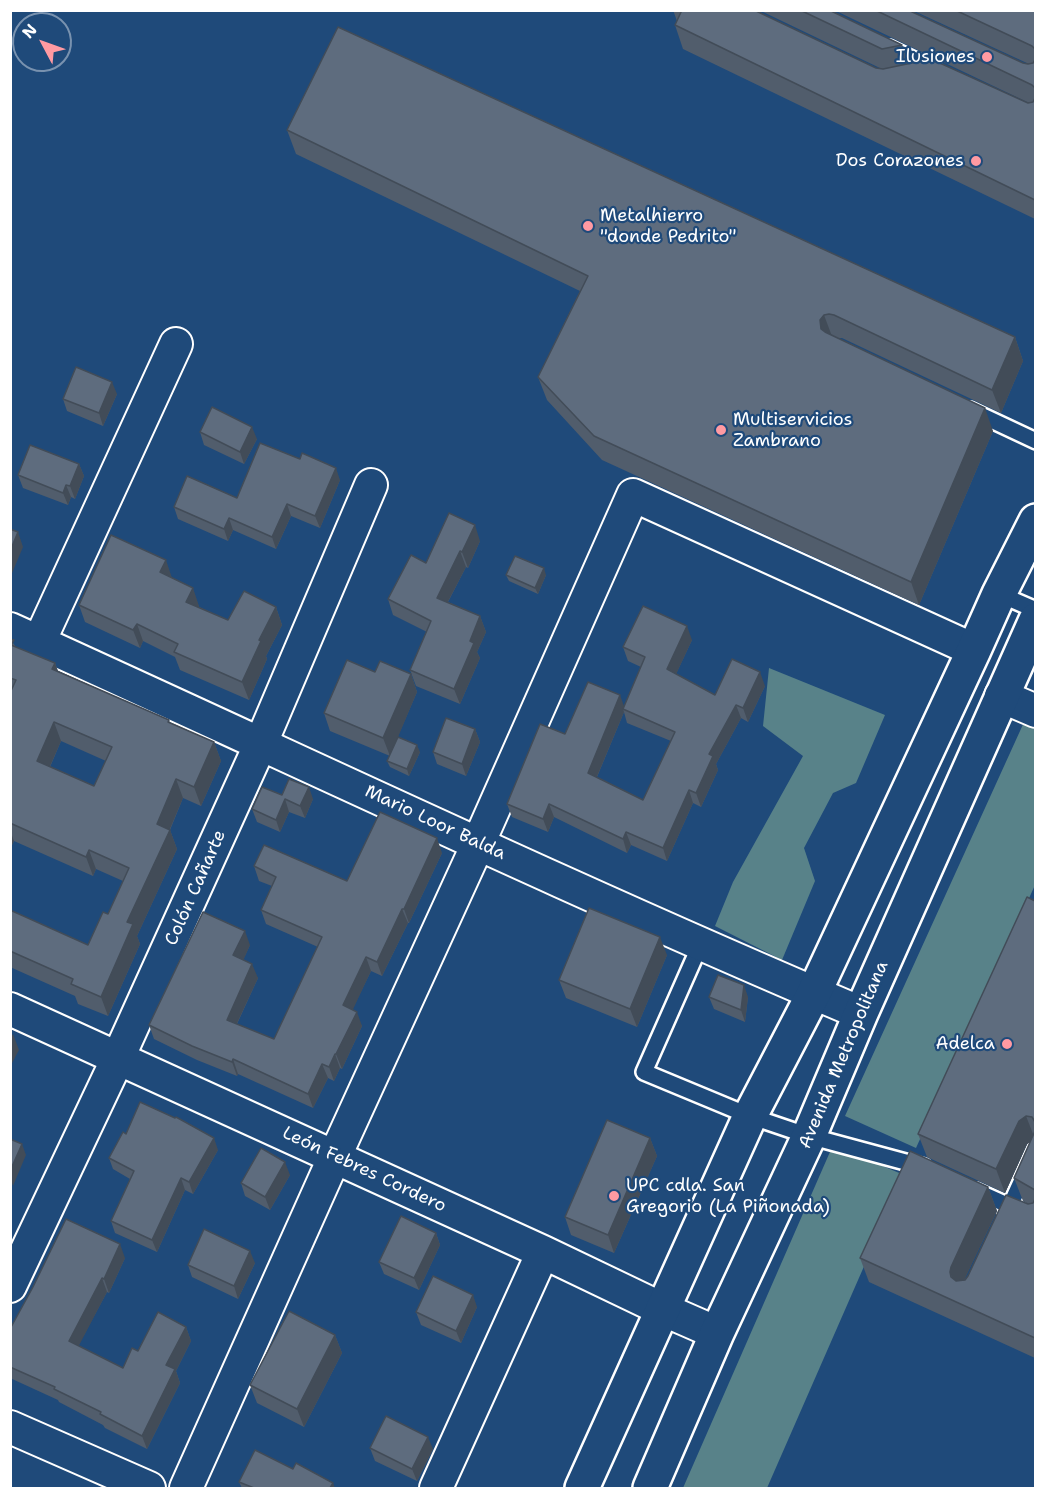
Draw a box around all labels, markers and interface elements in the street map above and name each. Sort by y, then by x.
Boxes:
north arrow [12,12,72,72]
text: N [17,19,42,43]
place label: Ilusiones [896,46,975,68]
marker: Ilusiones [980,50,994,64]
place label: Dos Corazones [836,150,964,172]
marker: Dos Corazones [969,154,983,168]
place label: Metalhierro "donde Pedrito" [600,205,737,248]
marker: Metalhierro "donde Pedrito" [581,219,595,233]
place label: Multiservicios Zambrano [733,409,852,452]
marker: Multiservicios Zambrano [714,423,728,437]
street label: Mario Loor Balda [361,781,509,865]
street label: Colón Cañarte [161,827,231,949]
street label: Avenida Metropolitana [795,958,893,1152]
place label: Adelca [935,1033,995,1055]
marker: Adelca [1000,1037,1014,1051]
street label: León Febres Cordero [279,1123,449,1217]
place label: UPC cdla. San Gregorio (La Piñonada) [626,1175,830,1218]
marker: UPC cdla. San Gregorio (La Piñonada) [607,1189,621,1203]

